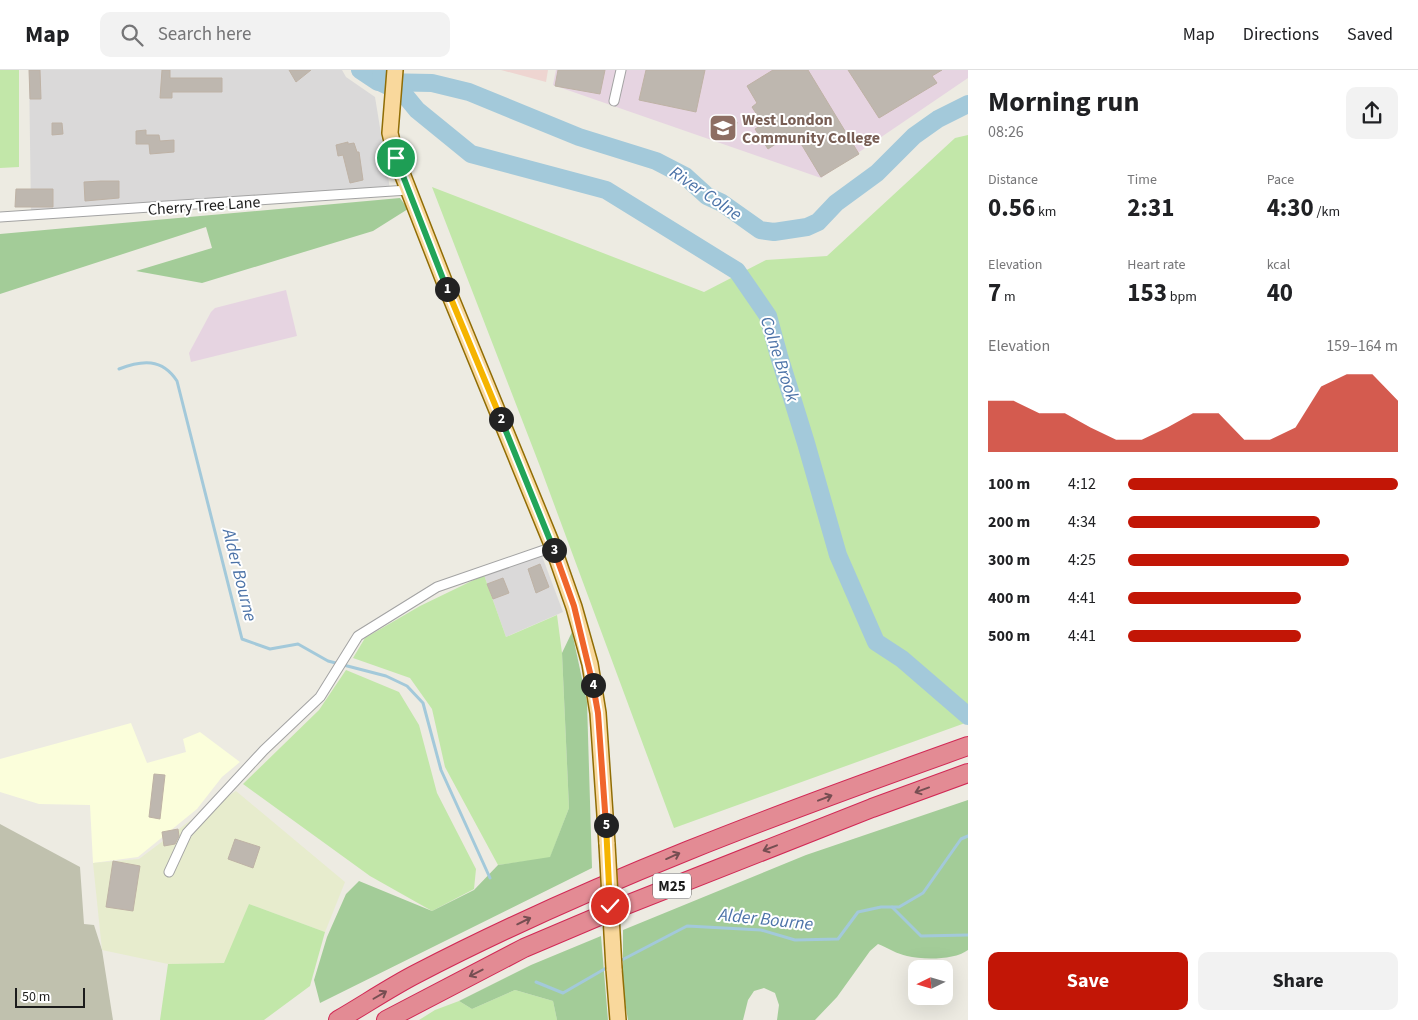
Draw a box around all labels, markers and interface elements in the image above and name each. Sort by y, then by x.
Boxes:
search box [100,12,450,57]
text: Map [25,17,70,52]
icon: search [118,21,146,49]
text: Search here [158,21,251,48]
text: Map [1183,22,1215,47]
text: Directions [1243,22,1319,47]
text: Saved [1347,22,1393,47]
text: Morning run [988,82,1139,122]
button: share [1346,87,1398,139]
place label: West London Community College [742,109,880,149]
school or university icon: West London Community College [708,113,738,143]
text: 08:26 [988,121,1024,143]
pin [375,137,417,179]
icon: arrive [382,144,410,172]
water label: River Colne [665,160,747,227]
text: Distance [988,170,1038,190]
text: Time [1127,170,1157,190]
text: Pace [1267,170,1294,190]
text: 0.56 [988,190,1035,226]
text: 2:31 [1127,190,1174,226]
text: 4:30 [1267,190,1314,226]
street label: Cherry Tree Lane [147,191,261,221]
text: km [1035,202,1056,222]
text: /km [1314,202,1340,222]
text: Elevation [988,255,1043,275]
text: Heart rate [1127,255,1186,275]
text: kcal [1267,255,1290,275]
text: 7 [988,275,1001,311]
text: 153 [1127,275,1167,311]
text: 40 [1267,275,1293,311]
pin: 1 [434,276,460,302]
text: 1 [444,279,451,299]
text: m [1001,287,1016,307]
text: bpm [1167,287,1197,307]
water label: Colne Brook [754,313,805,406]
text: Elevation [988,335,1050,357]
text: 159–164 m [1326,335,1398,357]
pin: 2 [488,406,514,432]
text: 2 [498,409,505,429]
text: 100 m [988,473,1030,495]
text: 4:12 [1068,473,1096,495]
text: 200 m [988,511,1030,533]
text: 4:34 [1068,511,1096,533]
water label: Alder Bourne [216,525,263,624]
pin: 3 [542,538,566,562]
text: 3 [551,540,558,560]
text: 300 m [988,549,1030,571]
text: 4:25 [1068,549,1096,571]
text: 400 m [988,587,1030,609]
text: 4:41 [1068,587,1096,609]
text: 500 m [988,625,1030,647]
text: 4:41 [1068,625,1096,647]
pin: 4 [580,672,606,698]
text: 4 [590,675,597,695]
one-way arrow [915,786,930,795]
one-way arrow [817,793,832,802]
pin: 5 [594,812,618,838]
text: 5 [603,815,610,835]
one-way arrow [763,844,779,853]
one-way arrow [665,850,680,860]
road number: M25 [653,874,691,898]
pin [589,885,631,927]
icon: check [596,892,624,920]
water label: Alder Bourne [717,902,815,937]
one-way arrow [516,916,531,925]
button: Save [988,952,1188,1010]
button: Share [1198,952,1398,1010]
north arrow [908,960,952,1005]
map controls [908,960,953,1005]
one-way arrow [469,969,484,978]
scale bar [15,985,85,1008]
text: 50 m [22,987,50,1007]
one-way arrow [372,990,386,1000]

